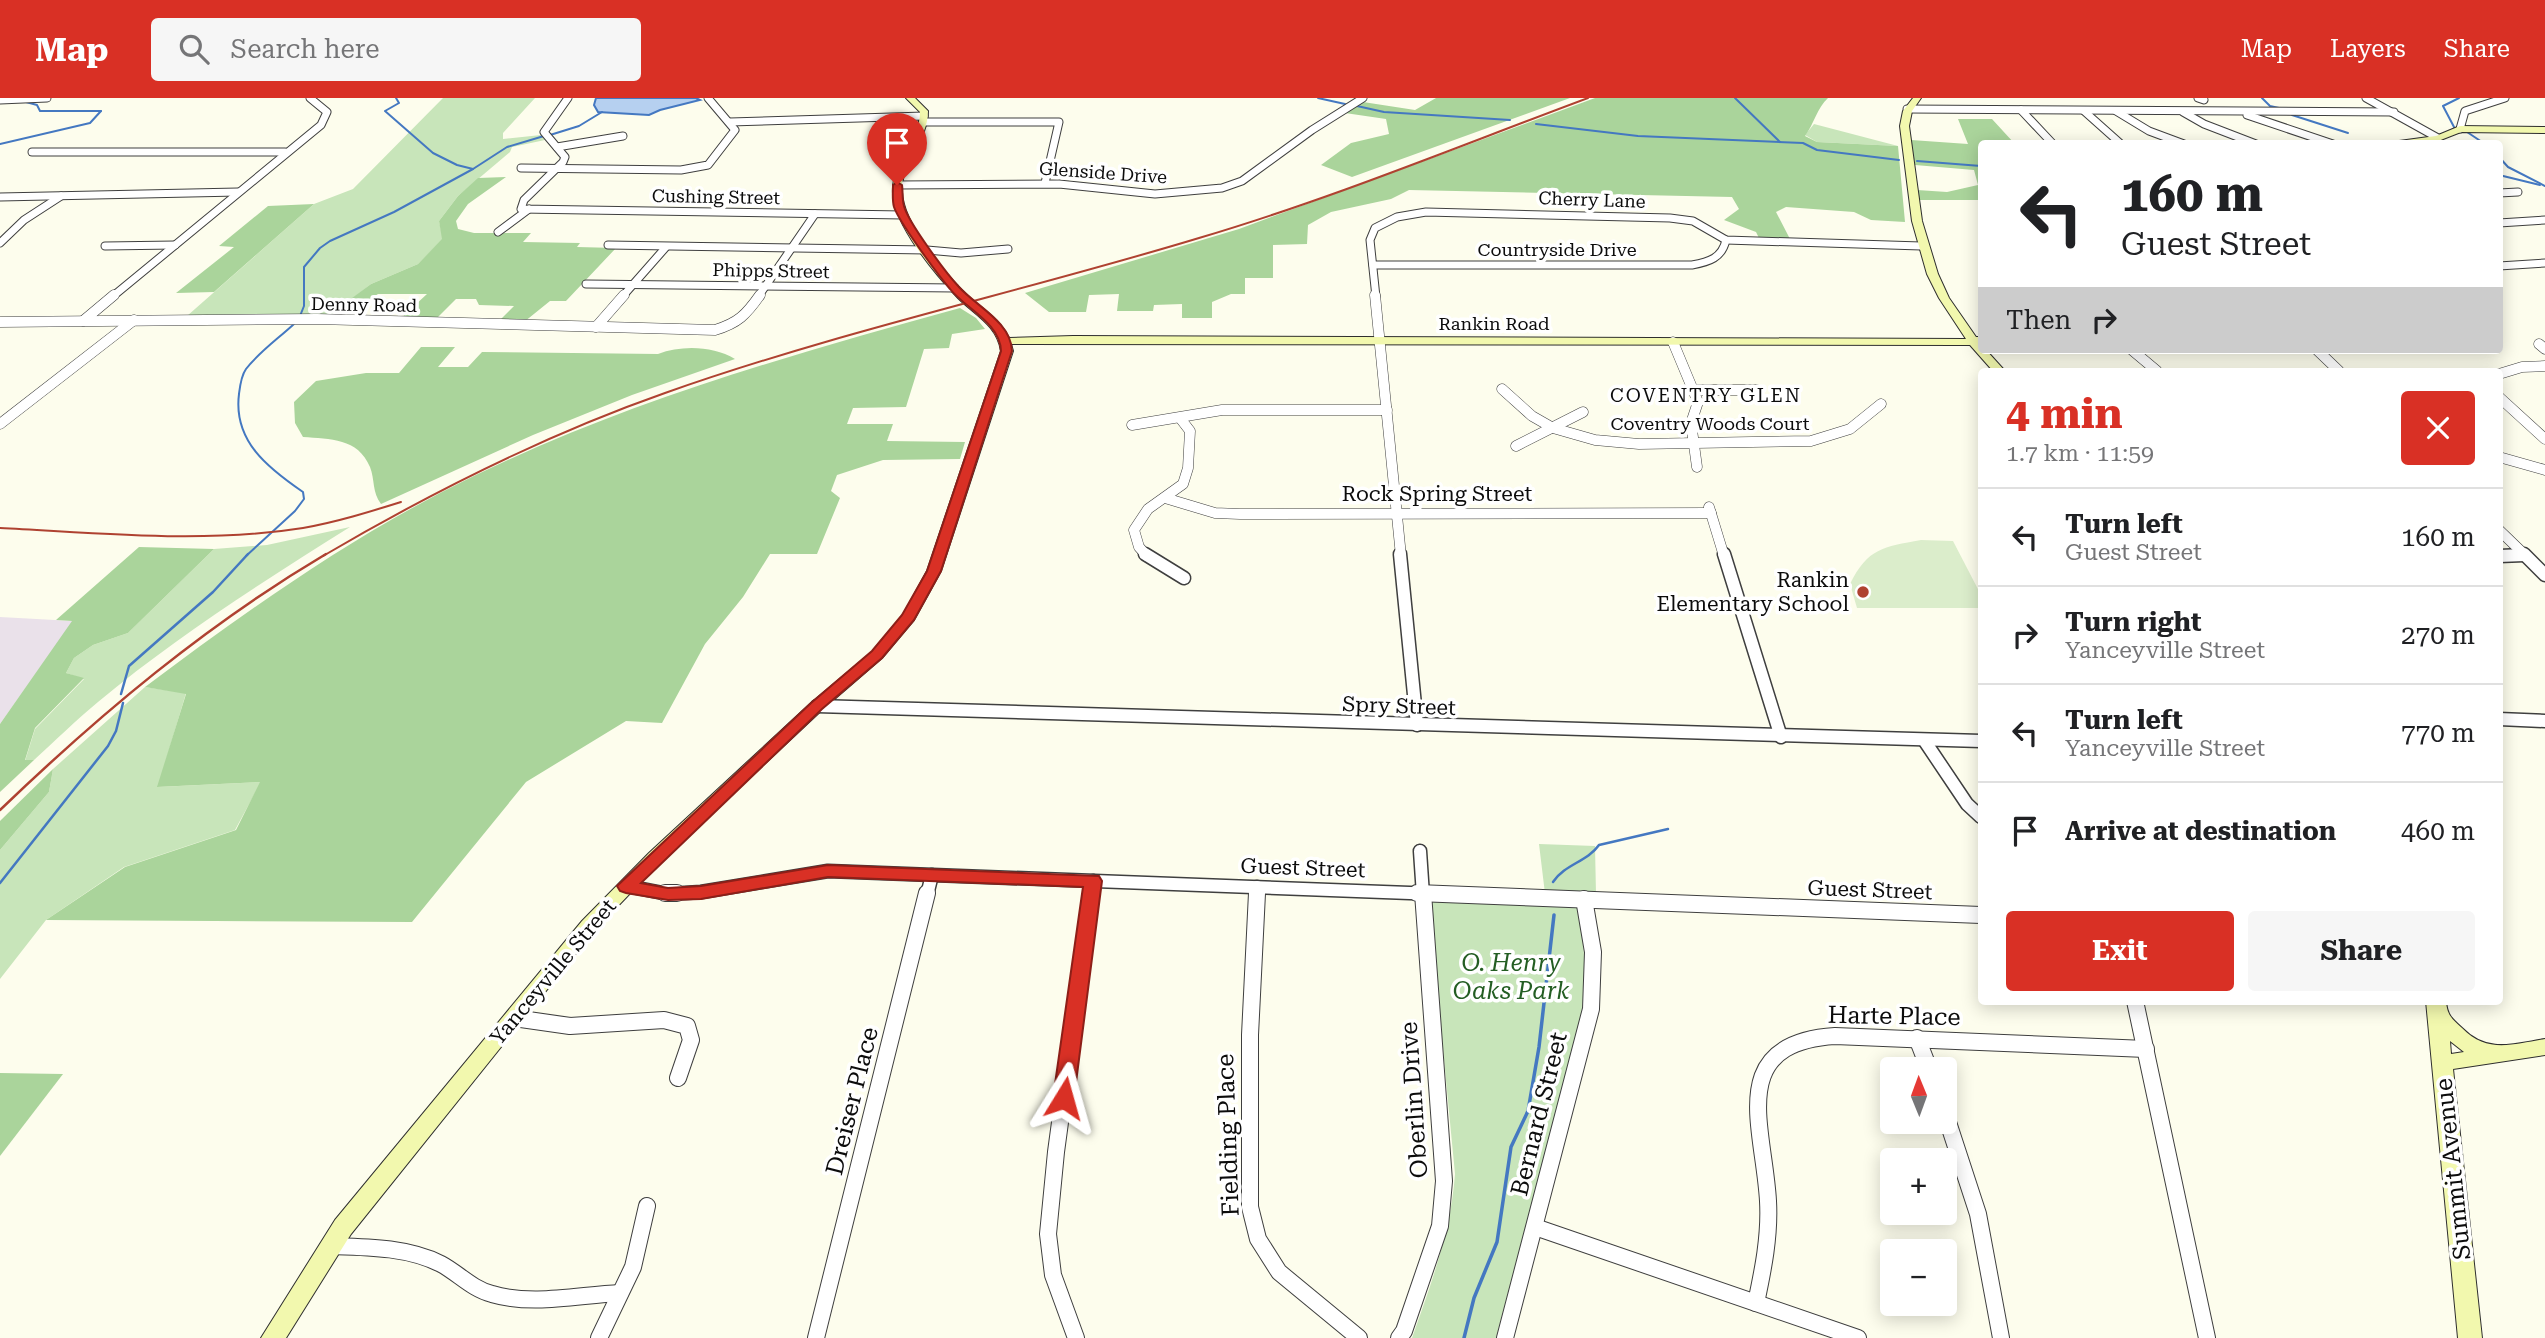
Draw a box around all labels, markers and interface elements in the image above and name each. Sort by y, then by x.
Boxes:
search box [151,18,641,81]
text: Map [35,30,109,69]
icon: search [175,30,213,68]
text: Search here [231,34,380,64]
text: Map [2241,35,2292,63]
text: Layers [2330,35,2406,63]
text: Share [2444,35,2510,63]
pin [867,113,927,185]
icon: arrive [878,124,916,162]
street label: Glenside Drive [1038,158,1168,187]
text: 160 m [2121,166,2263,223]
icon: left [2006,168,2097,259]
street label: Cushing Street [652,185,781,208]
street label: Cherry Lane [1538,187,1646,212]
text: Guest Street [2121,225,2311,263]
street label: Countryside Drive [1477,239,1637,260]
street label: Phipps Street [712,259,830,282]
street label: Denny Road [311,293,418,316]
icon: right [2085,301,2123,339]
text: Then [2006,305,2071,335]
street label: Rankin Road [1439,313,1550,334]
district label: COVENTRY GLEN [1610,384,1802,407]
text: 4 min [2006,389,2123,438]
button: close [2401,391,2475,465]
street label: Coventry Woods Court [1611,413,1810,434]
text: 1.7 km · 11:59 [2006,440,2154,467]
street label: Rock Spring Street [1342,482,1533,506]
text: Turn left [2065,509,2183,539]
icon: left [2006,518,2044,556]
text: 160 m [2401,522,2475,552]
text: Guest Street [2065,539,2202,566]
place label: Rankin Elementary School [1656,568,1850,616]
marker: Rankin Elementary School [1855,584,1871,600]
text: Turn right [2065,607,2201,637]
icon: right [2006,616,2044,654]
text: 270 m [2401,620,2475,650]
text: Yanceyville Street [2065,637,2265,664]
street label: Spry Street [1342,692,1456,720]
text: Turn left [2065,705,2183,735]
icon: left [2006,714,2044,752]
text: 770 m [2401,718,2475,748]
text: Yanceyville Street [2065,735,2265,762]
icon: arrive [2006,812,2044,850]
text: Arrive at destination [2065,816,2336,846]
text: 460 m [2401,816,2475,846]
street label: Guest Street [1240,854,1366,882]
street label: Guest Street [1807,876,1933,904]
street label: Yanceyville Street [485,894,621,1050]
button: Exit [2006,911,2234,991]
button: Share [2248,911,2475,991]
park label: O. Henry Oaks Park [1453,949,1569,1005]
street label: Harte Place [1827,1001,1961,1031]
street label: Oberlin Drive [1395,1021,1433,1179]
street label: Dreiser Place [820,1024,884,1178]
street label: Bernard Street [1505,1029,1573,1199]
street label: Fielding Place [1211,1053,1245,1217]
north arrow [1880,1057,1956,1134]
map controls [1880,1057,1957,1316]
position arrow [1027,1061,1101,1135]
street label: Summit Avenue [2430,1077,2476,1261]
button: + [1880,1148,1957,1225]
button: − [1880,1239,1957,1316]

